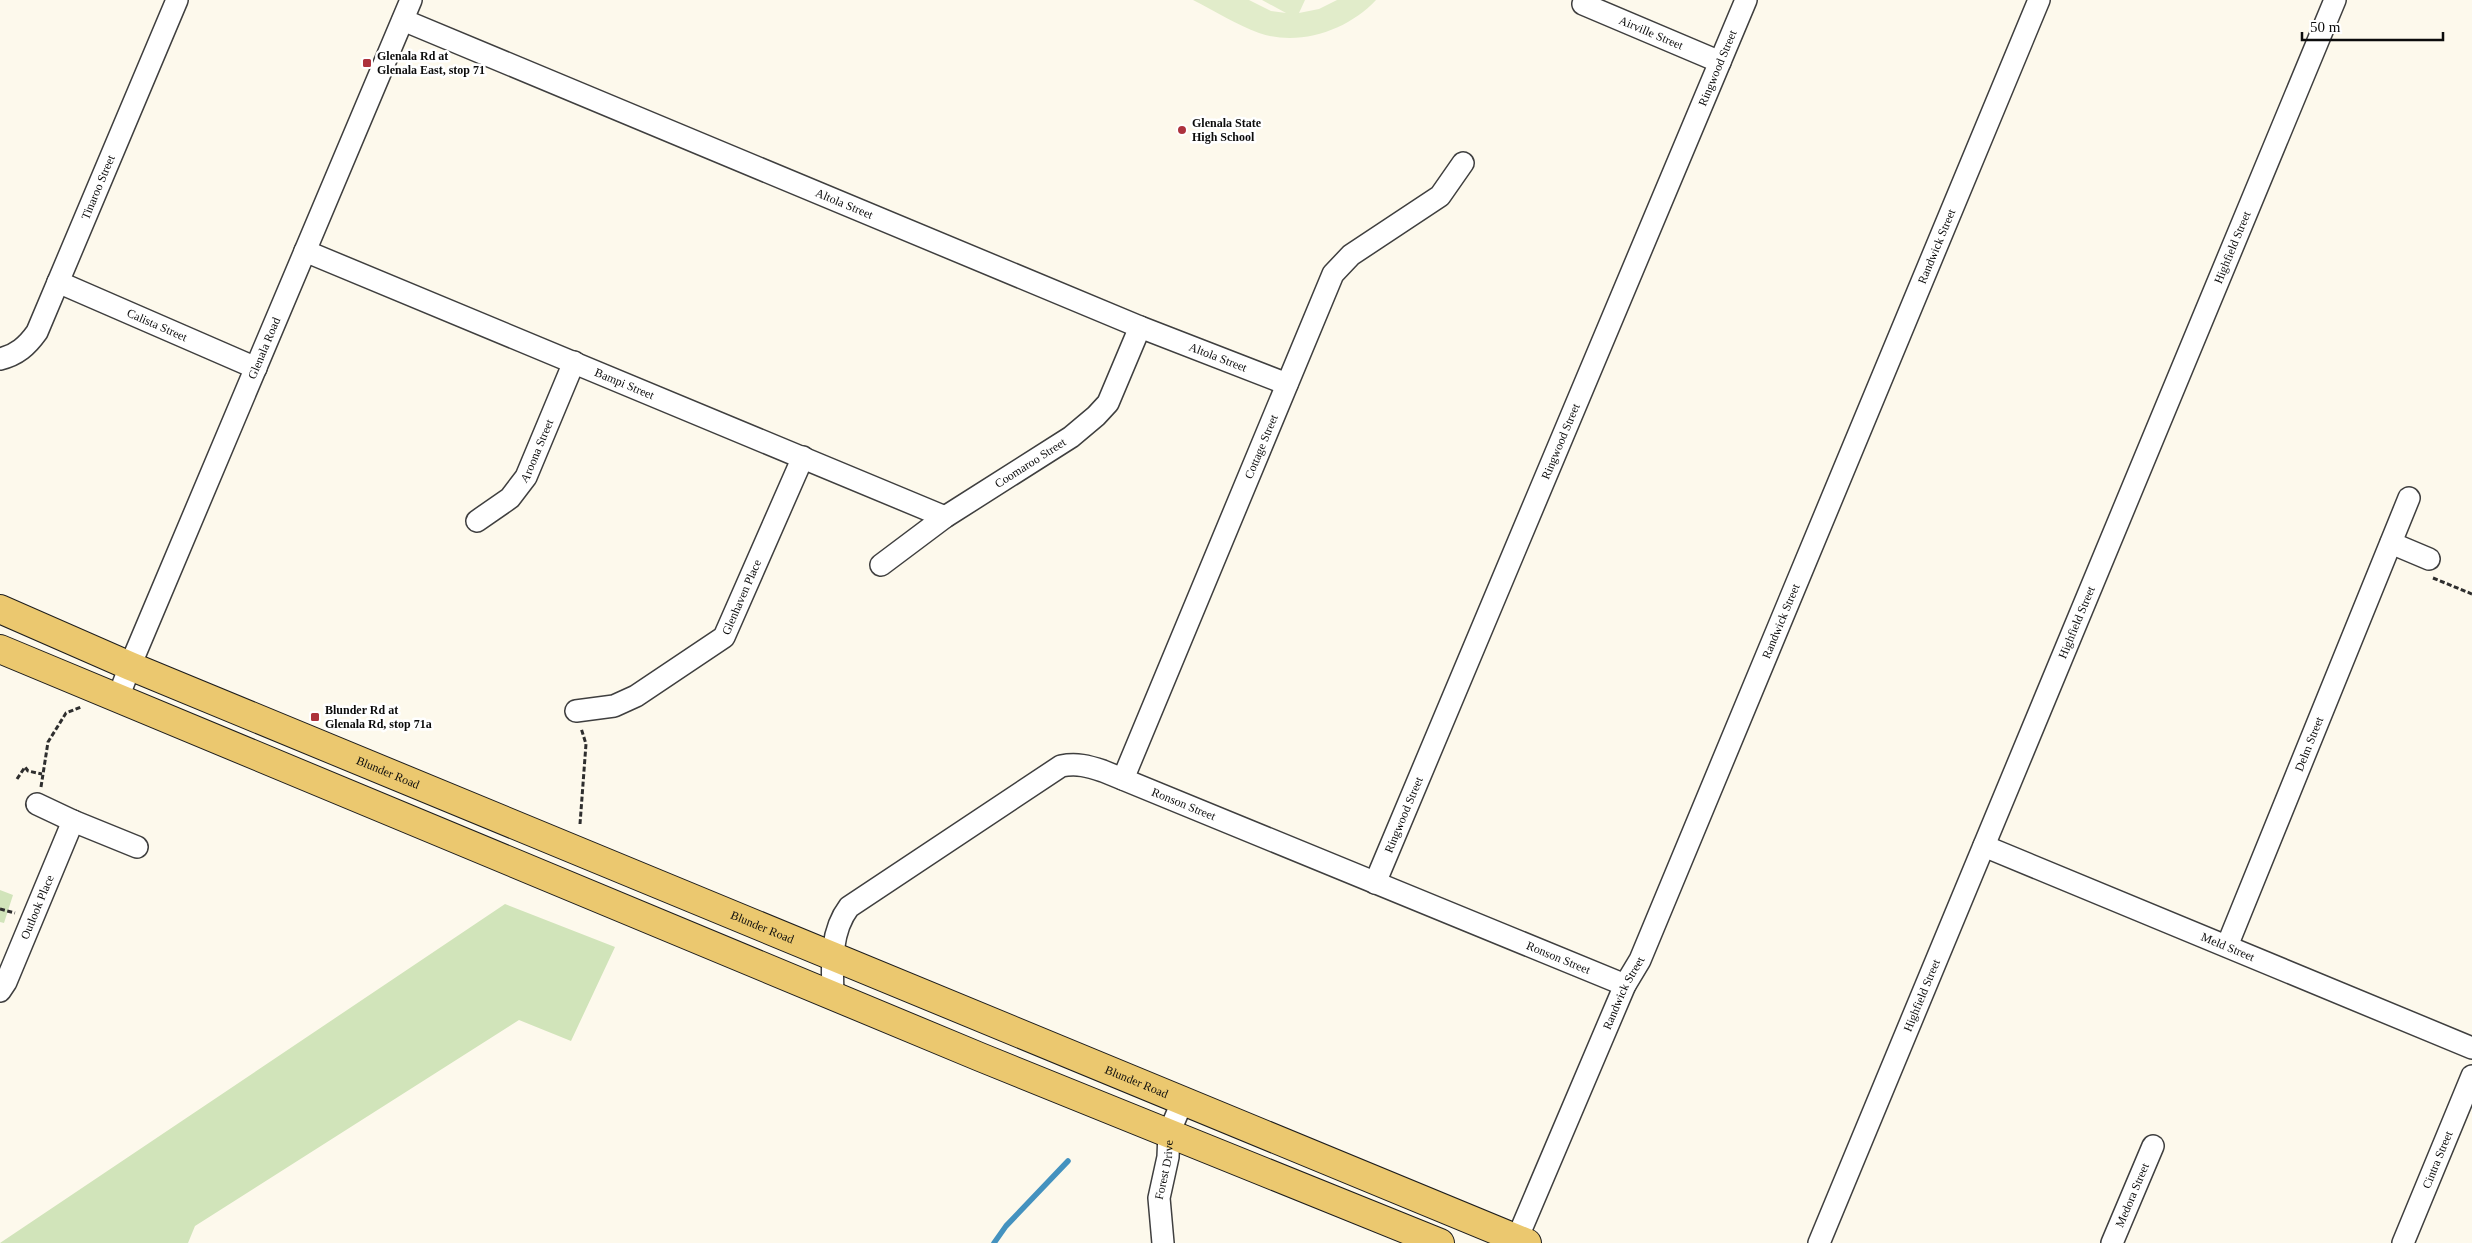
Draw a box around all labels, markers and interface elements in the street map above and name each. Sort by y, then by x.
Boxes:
scale bar [2302,10,2443,42]
street label: Airville Street [1617,13,1686,53]
text: 50 m [2310,19,2341,35]
street label: Ringwood Street [1695,27,1740,108]
place label: Glenala Rd at Glenala East, stop 71 [377,49,485,77]
marker: Glenala Rd at Glenala East, stop 71 [361,57,373,69]
place label: Glenala State High School [1192,116,1262,144]
marker: Glenala State High School [1176,124,1188,136]
street label: Tinaroo Street [78,152,118,222]
street label: Altola Street [813,186,876,222]
street label: Randwick Street [1915,206,1959,286]
street label: Highfield Street [2211,209,2254,286]
street label: Calista Street [125,306,190,345]
street label: Glenala Road [245,315,283,381]
street label: Altola Street [1187,340,1250,375]
street label: Bampi Street [593,365,657,403]
street label: Ringwood Street [1538,401,1583,481]
street label: Cottage Street [1242,412,1281,481]
street label: Aroona Street [517,417,557,485]
street label: Coomaroo Street [992,435,1069,491]
street label: Glenhaven Place [719,557,764,637]
street label: Randwick Street [1759,581,1803,661]
street label: Highfield Street [2055,583,2098,661]
place label: Blunder Rd at Glenala Rd, stop 71a [325,703,432,731]
marker: Blunder Rd at Glenala Rd, stop 71a [309,711,321,723]
street label: Delm Street [2292,714,2327,773]
street label: Blunder Road [354,753,422,792]
street label: Ringwood Street [1382,774,1426,855]
street label: Ronson Street [1150,785,1218,824]
street label: Outlook Place [18,873,57,941]
street label: Blunder Road [729,908,796,946]
street label: Meld Street [2199,930,2257,964]
street label: Ronson Street [1524,938,1593,977]
street label: Randwick Street [1600,954,1648,1032]
street label: Highfield Street [1901,957,1943,1034]
street label: Blunder Road [1103,1062,1170,1101]
street label: Cintra Street [2419,1128,2456,1191]
street label: Forest Drive [1152,1140,1176,1201]
street label: Medora Street [2112,1160,2152,1229]

